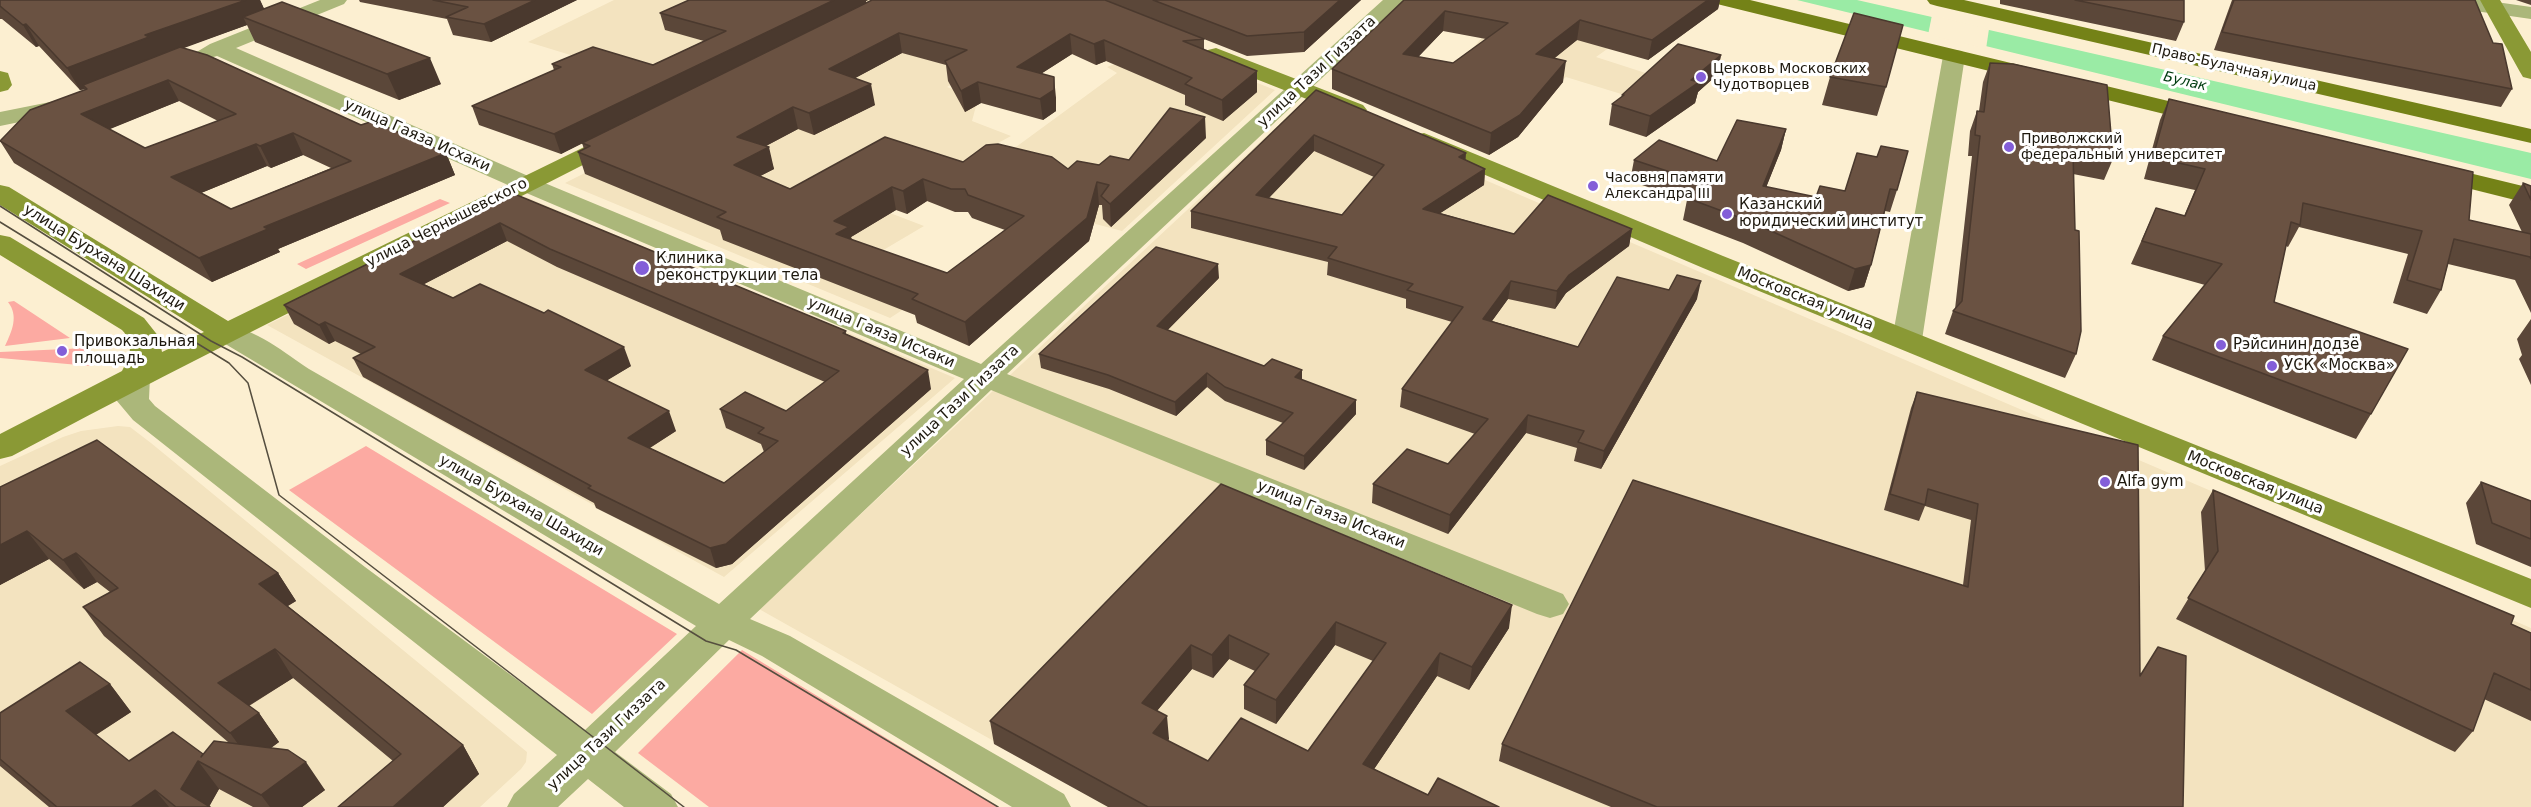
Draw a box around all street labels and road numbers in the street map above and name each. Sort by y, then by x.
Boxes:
street label: улица Тази Гиззата [1254,12,1380,132]
street label: Право-Булачная улица [2150,41,2318,95]
street label: улица Гаяза Исхаки [341,96,493,176]
street label: улица Чернышевского [363,174,531,272]
street label: улица Бурхана Шахиди [20,201,188,315]
street label: Московская улица [1734,263,1876,335]
street label: улица Гаяза Исхаки [805,294,957,372]
street label: улица Тази Гиззата [897,341,1023,461]
street label: Московская улица [2184,447,2326,519]
street label: улица Бурхана Шахиди [436,451,606,561]
street label: улица Гаяза Исхаки [1254,477,1408,553]
street label: улица Тази Гиззата [544,675,670,795]

